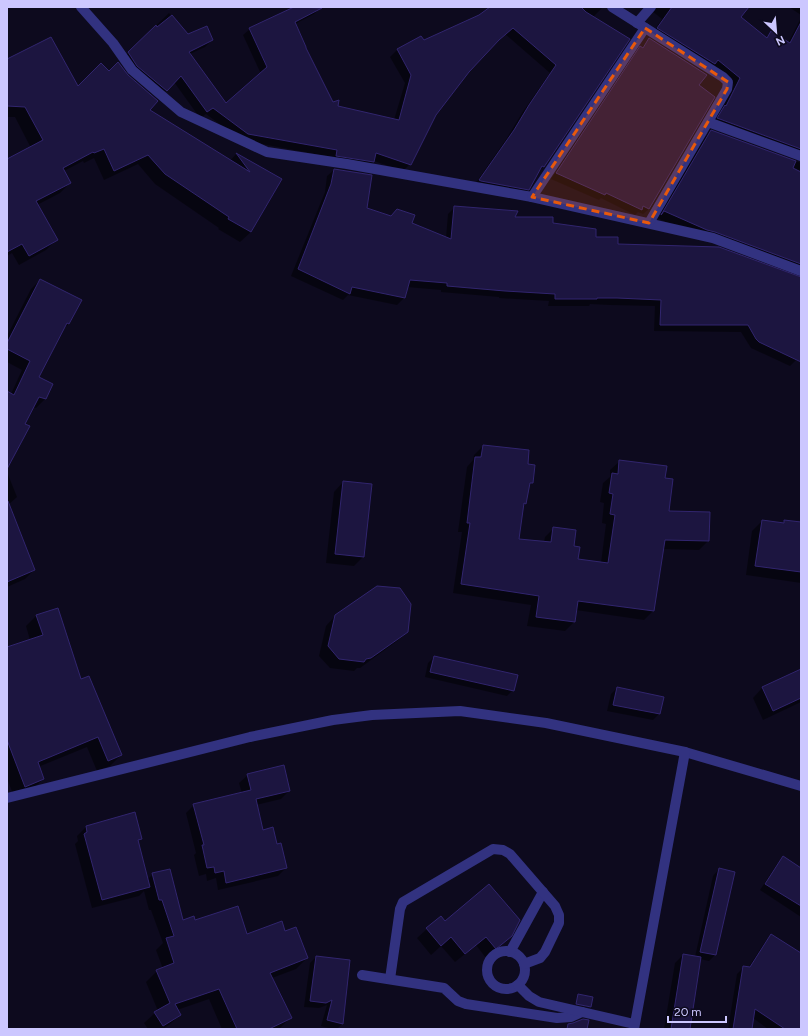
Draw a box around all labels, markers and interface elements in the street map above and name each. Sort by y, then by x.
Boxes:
north arrow [756,12,796,52]
text: N [773,33,787,48]
scale bar [668,998,726,1024]
text: 20 m [674,1005,702,1019]

